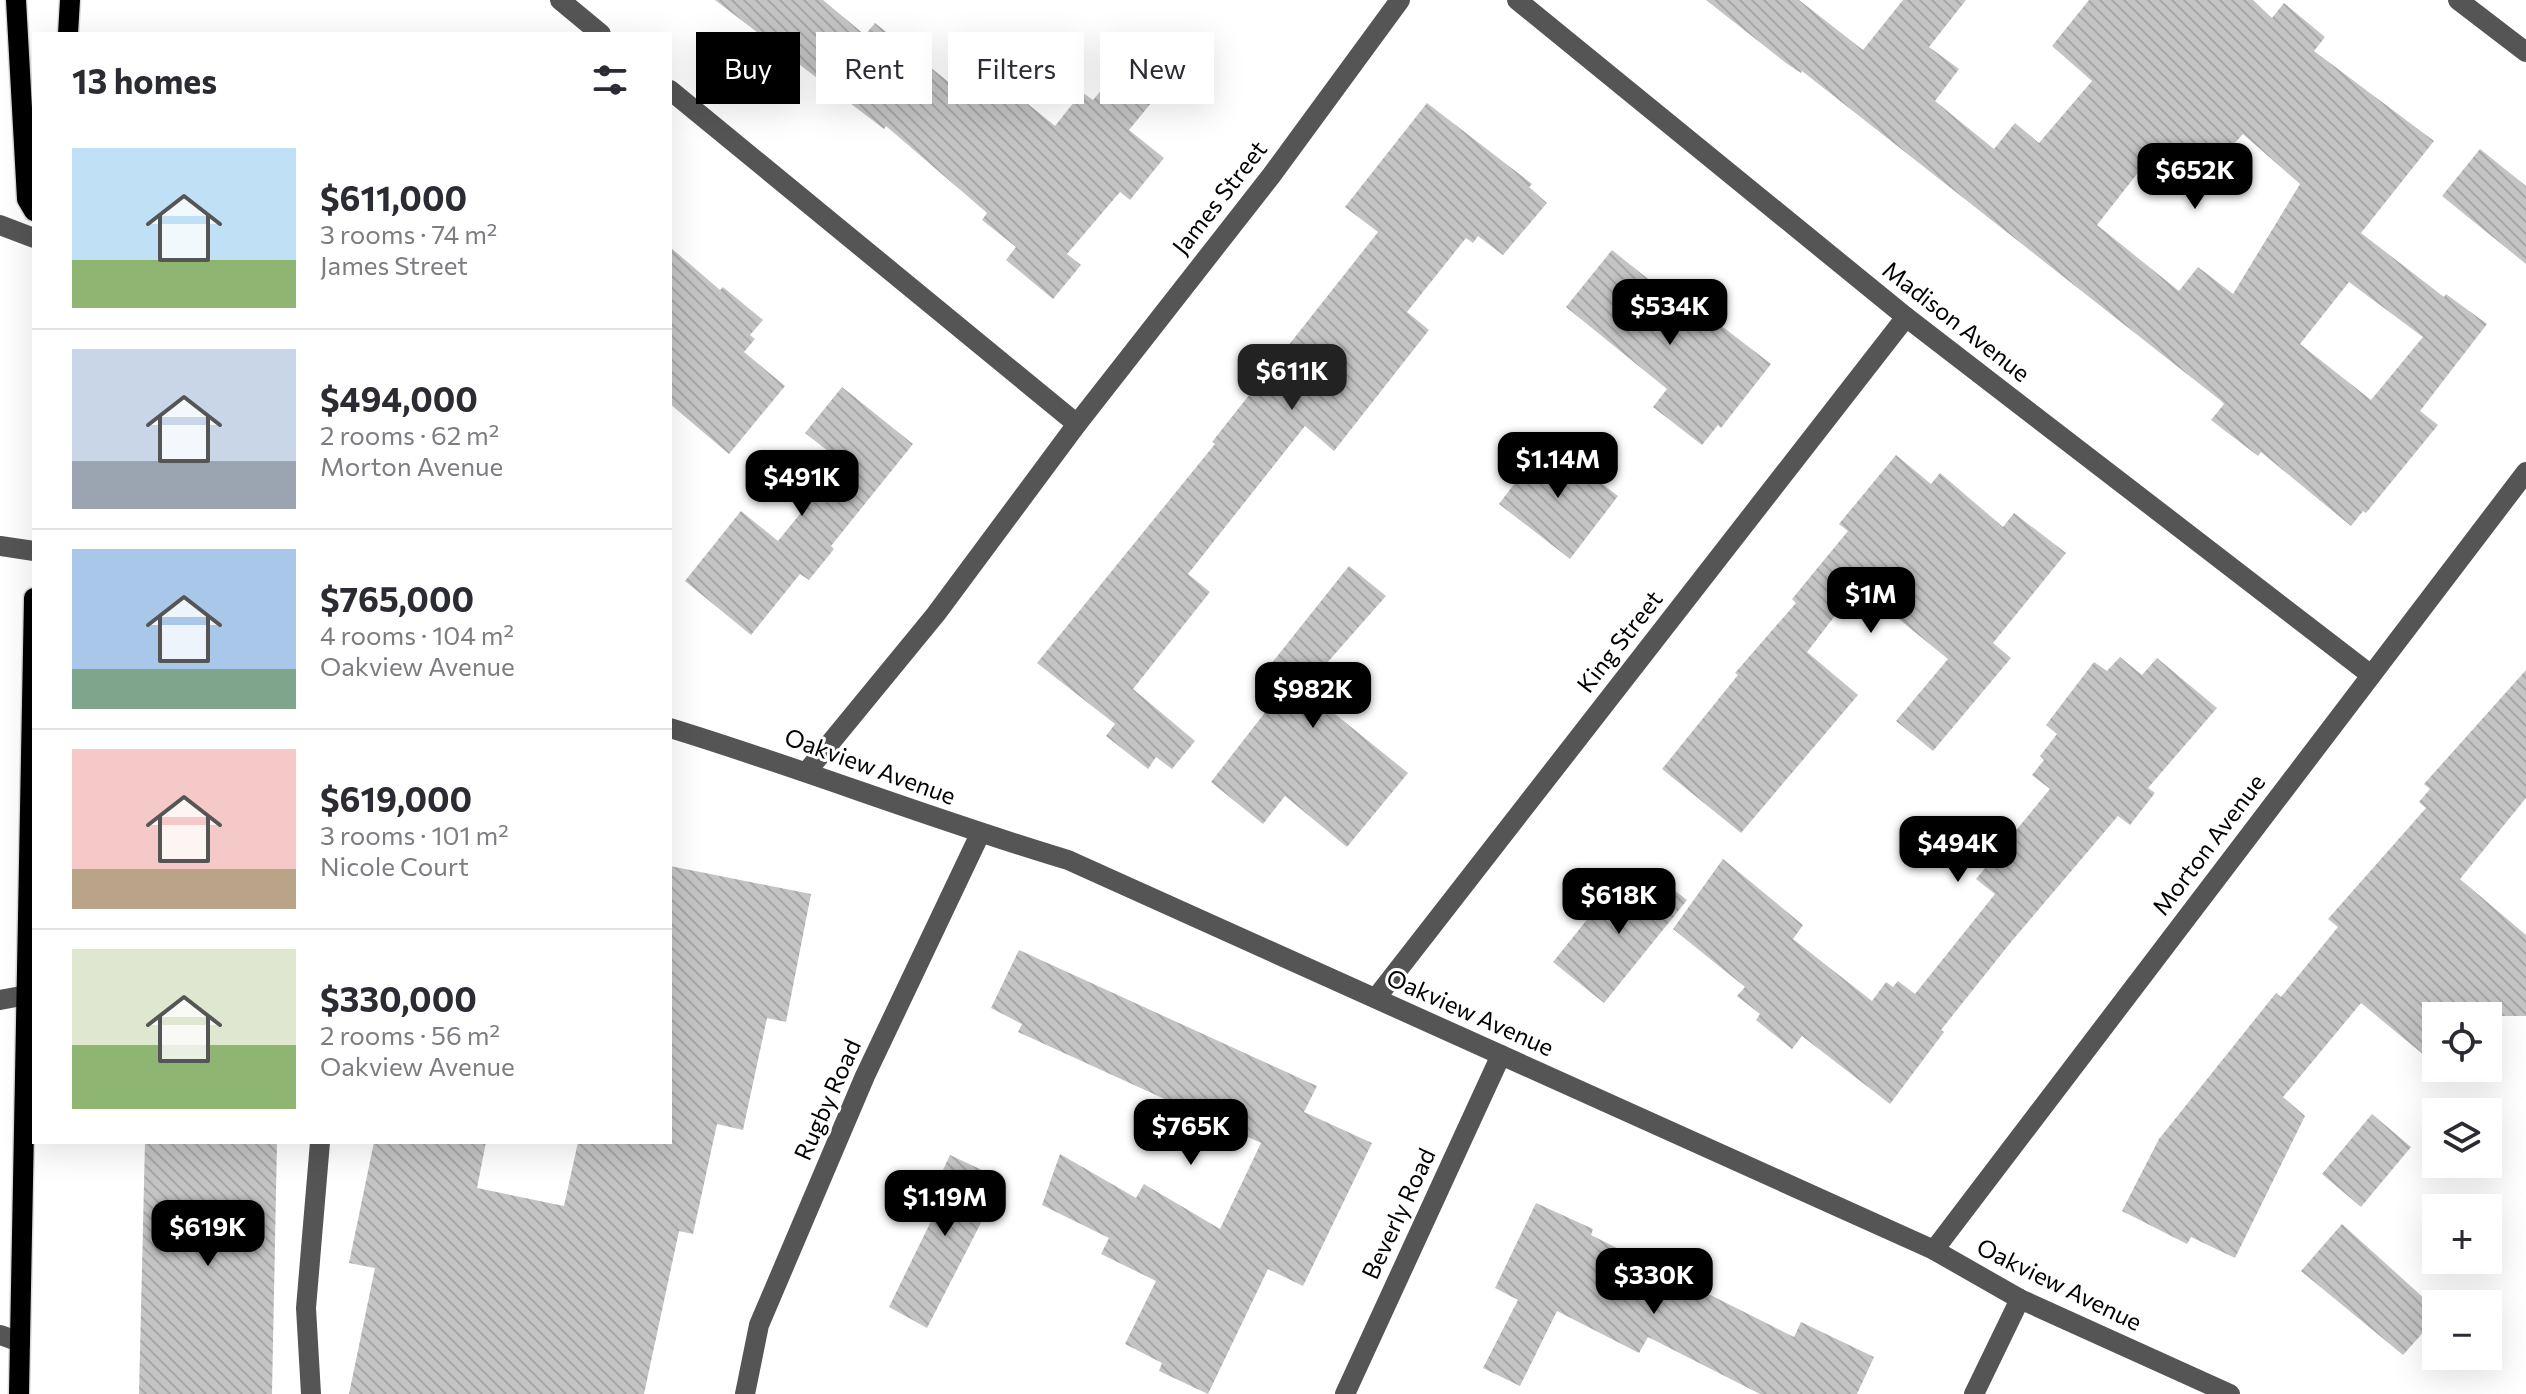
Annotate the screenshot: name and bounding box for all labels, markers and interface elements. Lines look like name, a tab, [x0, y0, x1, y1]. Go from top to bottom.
chip: Buy	[696, 32, 800, 104]
chip: Rent	[816, 32, 932, 104]
chip: Filters	[948, 32, 1084, 104]
chip: New	[1100, 32, 1214, 104]
icon: filters	[588, 58, 632, 102]
text: 13 homes	[72, 59, 217, 101]
street label: James Street	[1165, 134, 1272, 260]
pin: $652K	[2139, 143, 2251, 211]
text: $652K	[2155, 153, 2235, 184]
text: $611,000	[320, 176, 467, 218]
icon: home	[136, 180, 232, 276]
text: 3 rooms · 74 m²	[320, 218, 497, 249]
text: James Street	[320, 249, 468, 280]
street label: Madison Avenue	[1877, 254, 2036, 387]
pin: $534K	[1614, 279, 1726, 347]
text: $534K	[1630, 289, 1710, 320]
pin: $611K	[1236, 344, 1348, 412]
text: $611K	[1256, 354, 1328, 385]
text: $494,000	[320, 377, 478, 419]
icon: home	[136, 381, 232, 477]
text: 2 rooms · 62 m²	[320, 419, 499, 450]
pin: $1.14M	[1493, 432, 1623, 500]
text: $1.14M	[1516, 442, 1600, 473]
text: Morton Avenue	[320, 450, 503, 481]
pin: $491K	[746, 450, 858, 518]
text: $491K	[764, 460, 840, 491]
pin: $1M	[1832, 567, 1910, 635]
text: $765,000	[320, 577, 474, 619]
text: $1M	[1845, 577, 1897, 608]
icon: home	[136, 581, 232, 677]
street label: King Street	[1570, 584, 1668, 698]
text: 4 rooms · 104 m²	[320, 619, 514, 650]
text: Oakview Avenue	[320, 650, 515, 681]
pin: $982K	[1257, 662, 1369, 730]
text: $982K	[1273, 672, 1353, 703]
street label: Oakview Avenue	[781, 721, 960, 810]
street label: Morton Avenue	[2145, 768, 2270, 920]
text: $619,000	[320, 777, 472, 819]
icon: home	[136, 781, 232, 877]
pin: $494K	[1902, 816, 2014, 884]
text: 3 rooms · 101 m²	[320, 819, 509, 850]
text: $494K	[1917, 826, 1999, 857]
text: Nicole Court	[320, 850, 469, 881]
pin: $618K	[1563, 868, 1675, 936]
text: $618K	[1581, 878, 1658, 909]
street label: Oakview Avenue	[1383, 962, 1559, 1061]
text: $330,000	[320, 977, 477, 1019]
icon: home	[136, 981, 232, 1077]
map controls	[2422, 1002, 2502, 1370]
button: locate	[2422, 1002, 2502, 1082]
text: 2 rooms · 56 m²	[320, 1019, 500, 1050]
street label: Rugby Road	[787, 1034, 866, 1164]
text: Oakview Avenue	[320, 1050, 515, 1081]
button: layers	[2422, 1098, 2502, 1178]
pin: $765K	[1135, 1099, 1247, 1167]
text: $765K	[1152, 1109, 1230, 1140]
street label: Beverly Road	[1355, 1143, 1441, 1283]
pin: $1.19M	[880, 1170, 1010, 1238]
text: $1.19M	[903, 1180, 987, 1211]
button: +	[2422, 1194, 2502, 1274]
pin: $619K	[152, 1200, 264, 1268]
text: $619K	[170, 1210, 246, 1241]
street label: Oakview Avenue	[1972, 1231, 2147, 1336]
pin: $330K	[1598, 1248, 1710, 1316]
text: $330K	[1614, 1258, 1694, 1289]
button: −	[2422, 1290, 2502, 1370]

